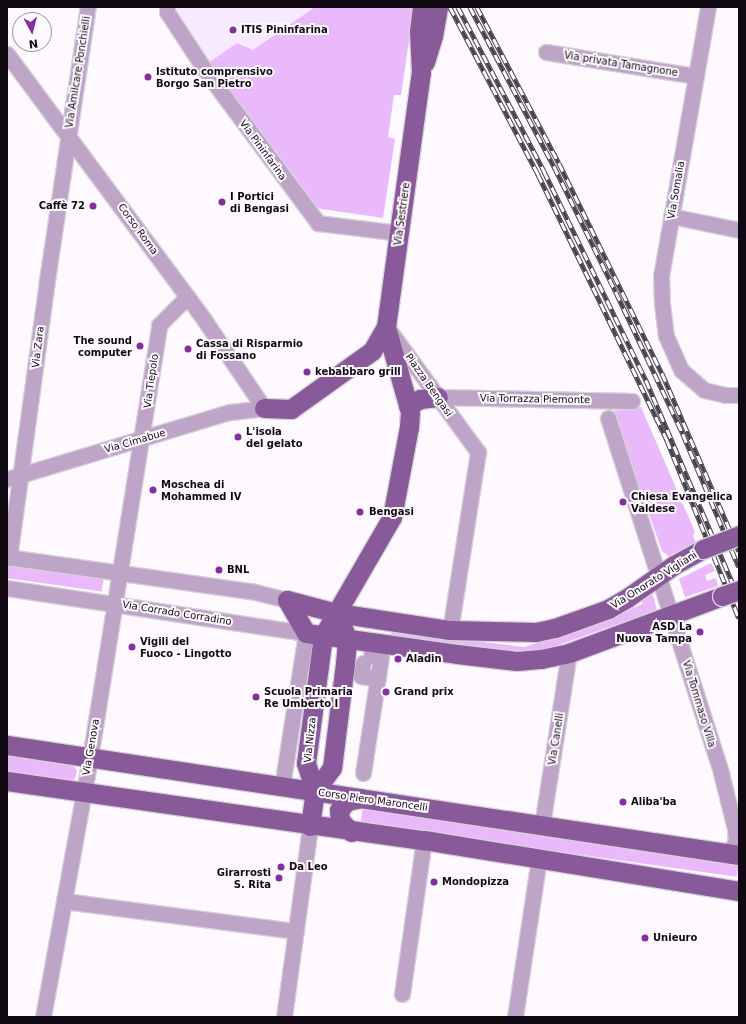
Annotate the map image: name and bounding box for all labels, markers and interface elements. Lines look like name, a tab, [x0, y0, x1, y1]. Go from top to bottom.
north arrow	[12, 12, 52, 52]
street label: Via Amilcare Ponchielli	[63, 15, 93, 129]
place label: ITIS Pininfarina	[241, 24, 328, 36]
marker: ITIS Pininfarina	[228, 25, 238, 35]
text: N	[28, 36, 39, 50]
street label: Via privata Tamagnone	[563, 49, 679, 79]
place label: Istituto comprensivo Borgo San Pietro	[156, 65, 273, 88]
marker: Istituto comprensivo Borgo San Pietro	[143, 72, 153, 82]
street label: Via Pininfarina	[237, 117, 289, 183]
street label: Via Somalia	[665, 160, 687, 220]
street label: Via Sestriere	[392, 182, 412, 246]
place label: I Portici di Bengasi	[230, 190, 289, 214]
marker: I Portici di Bengasi	[217, 197, 227, 207]
place label: Caffè 72	[39, 200, 85, 212]
marker: Caffè 72	[88, 201, 98, 211]
street label: Corso Roma	[115, 201, 161, 257]
street label: Via Zara	[29, 325, 47, 369]
place label: The sound computer	[74, 334, 132, 358]
place label: Cassa di Risparmio di Fossano	[196, 337, 303, 360]
marker: The sound computer	[135, 341, 145, 351]
marker: Cassa di Risparmio di Fossano	[183, 344, 193, 354]
street label: Piazza Bengasi	[403, 351, 455, 419]
street label: Via Tiepolo	[141, 353, 161, 409]
place label: kebabbaro grill	[315, 366, 401, 378]
marker: kebabbaro grill	[302, 367, 312, 377]
street label: Via Torrazza Piemonte	[480, 392, 590, 406]
place label: L'isola del gelato	[246, 425, 303, 448]
street label: Via Cimabue	[103, 427, 167, 455]
marker: L'isola del gelato	[233, 432, 243, 442]
place label: Moschea di Mohammed IV	[161, 478, 241, 502]
marker: Moschea di Mohammed IV	[148, 485, 158, 495]
place label: Chiesa Evangelica Valdese	[631, 490, 733, 514]
marker: Chiesa Evangelica Valdese	[618, 497, 628, 507]
marker: Bengasi	[354, 506, 366, 518]
place label: Bengasi	[369, 506, 414, 518]
street label: Via Onorato Vigliani	[609, 549, 699, 611]
place label: BNL	[227, 564, 249, 576]
marker: BNL	[214, 565, 224, 575]
street label: Via Corrado Corradino	[121, 598, 233, 628]
place label: ASD La Nuova Tampa	[616, 620, 692, 644]
marker: ASD La Nuova Tampa	[695, 627, 705, 637]
place label: Vigili del Fuoco - Lingotto	[140, 635, 232, 658]
marker: Vigili del Fuoco - Lingotto	[127, 642, 137, 652]
place label: Aladin	[406, 653, 442, 665]
marker: Aladin	[393, 654, 403, 664]
street label: Via Tommaso Villa	[680, 659, 718, 749]
place label: Scuola Primaria Re Umberto I	[264, 685, 353, 708]
place label: Grand prix	[394, 686, 454, 698]
marker: Grand prix	[381, 687, 391, 697]
marker: Scuola Primaria Re Umberto I	[251, 692, 261, 702]
street label: Via Canelli	[546, 712, 566, 766]
street label: Via Nizza	[302, 717, 318, 763]
street label: Via Genova	[80, 718, 102, 776]
street label: Corso Piero Maroncelli	[317, 786, 429, 814]
place label: Aliba'ba	[631, 796, 676, 808]
marker: Aliba'ba	[618, 797, 628, 807]
place label: Da Leo	[289, 861, 328, 873]
marker: Da Leo	[276, 862, 286, 872]
place label: Girarrosti S. Rita	[217, 866, 271, 890]
marker: Girarrosti S. Rita	[274, 873, 284, 883]
place label: Mondopizza	[442, 876, 509, 888]
marker: Mondopizza	[429, 877, 439, 887]
place label: Unieuro	[653, 932, 697, 944]
marker: Unieuro	[640, 933, 650, 943]

